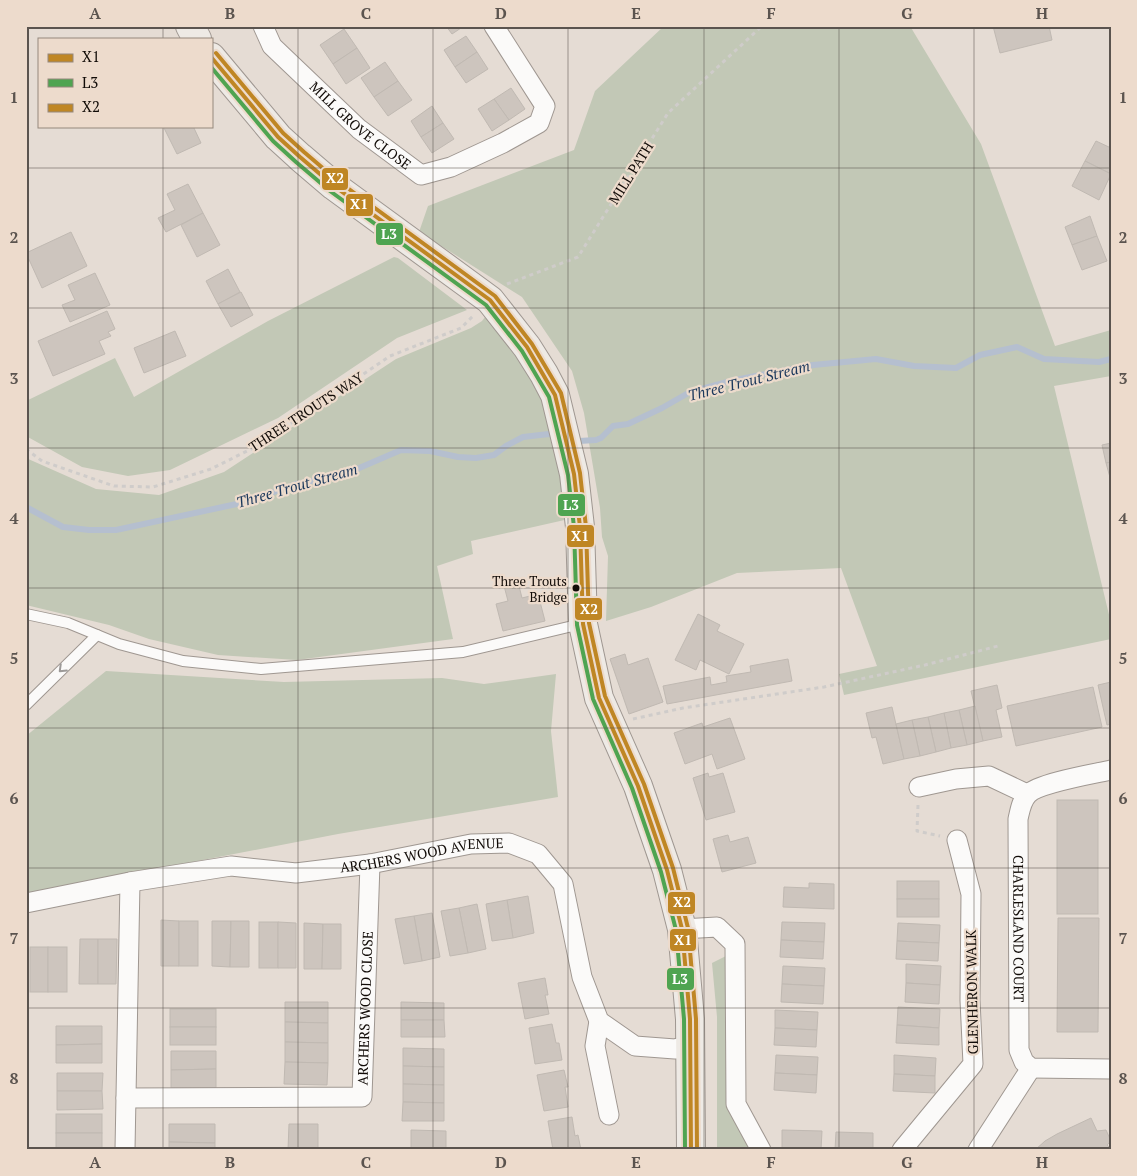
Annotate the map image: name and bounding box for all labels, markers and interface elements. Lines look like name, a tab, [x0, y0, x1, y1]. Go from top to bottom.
text: A	[89, 2, 101, 24]
text: B	[225, 2, 235, 24]
text: C	[361, 2, 371, 24]
text: D	[495, 2, 507, 24]
text: E	[631, 2, 641, 24]
text: F	[766, 2, 776, 24]
text: G	[901, 2, 913, 24]
text: H	[1036, 2, 1048, 24]
legend	[38, 38, 212, 128]
text: X1	[82, 46, 100, 66]
text: L3	[82, 72, 98, 92]
street label: MILL GROVE CLOSE	[306, 77, 415, 173]
text: 1	[9, 86, 19, 108]
text: 1	[1118, 86, 1128, 108]
text: X2	[82, 96, 100, 116]
street label: MILL PATH	[604, 138, 657, 208]
line badge: X2	[321, 167, 349, 191]
text: X2	[326, 168, 344, 187]
line badge: X1	[345, 193, 374, 217]
text: X1	[350, 194, 368, 213]
line badge: L3	[375, 222, 404, 246]
text: L3	[381, 224, 397, 243]
text: 2	[9, 226, 19, 248]
text: 2	[1118, 226, 1128, 248]
water label: Three Trout Stream	[686, 355, 812, 405]
text: 3	[9, 367, 19, 389]
street label: THREE TROUTS WAY	[245, 367, 368, 456]
text: 3	[1118, 367, 1128, 389]
water label: Three Trout Stream	[234, 458, 360, 512]
line badge: L3	[557, 493, 586, 517]
text: L3	[563, 495, 579, 514]
text: 4	[9, 507, 19, 529]
text: 4	[1118, 507, 1128, 529]
line badge: X1	[566, 524, 595, 548]
text: X1	[571, 526, 589, 545]
place label: Three Trouts Bridge	[492, 572, 567, 606]
marker: Three Trouts Bridge	[571, 583, 581, 593]
line badge: X2	[574, 597, 603, 621]
text: X2	[580, 599, 598, 618]
text: 5	[9, 647, 19, 669]
text: 5	[1118, 647, 1128, 669]
one-way arrow	[59, 663, 68, 672]
text: 6	[9, 787, 19, 809]
text: 6	[1118, 787, 1128, 809]
street label: ARCHERS WOOD AVENUE	[339, 833, 504, 877]
street label: CHARLESLAND COURT	[1009, 855, 1029, 1003]
line badge: X2	[667, 891, 696, 915]
text: X2	[673, 892, 691, 911]
text: 7	[9, 927, 19, 949]
text: 7	[1118, 927, 1128, 949]
line badge: X1	[669, 928, 697, 952]
street label: GLENHERON WALK	[961, 929, 982, 1054]
text: X1	[674, 930, 692, 949]
street label: ARCHERS WOOD CLOSE	[352, 931, 377, 1086]
line badge: L3	[666, 967, 695, 991]
text: L3	[672, 969, 688, 988]
text: 8	[9, 1067, 19, 1089]
text: 8	[1118, 1067, 1128, 1089]
text: A	[89, 1151, 101, 1173]
text: B	[225, 1151, 235, 1173]
text: C	[361, 1151, 371, 1173]
text: D	[495, 1151, 507, 1173]
text: E	[631, 1151, 641, 1173]
text: F	[766, 1151, 776, 1173]
text: G	[901, 1151, 913, 1173]
text: H	[1036, 1151, 1048, 1173]

